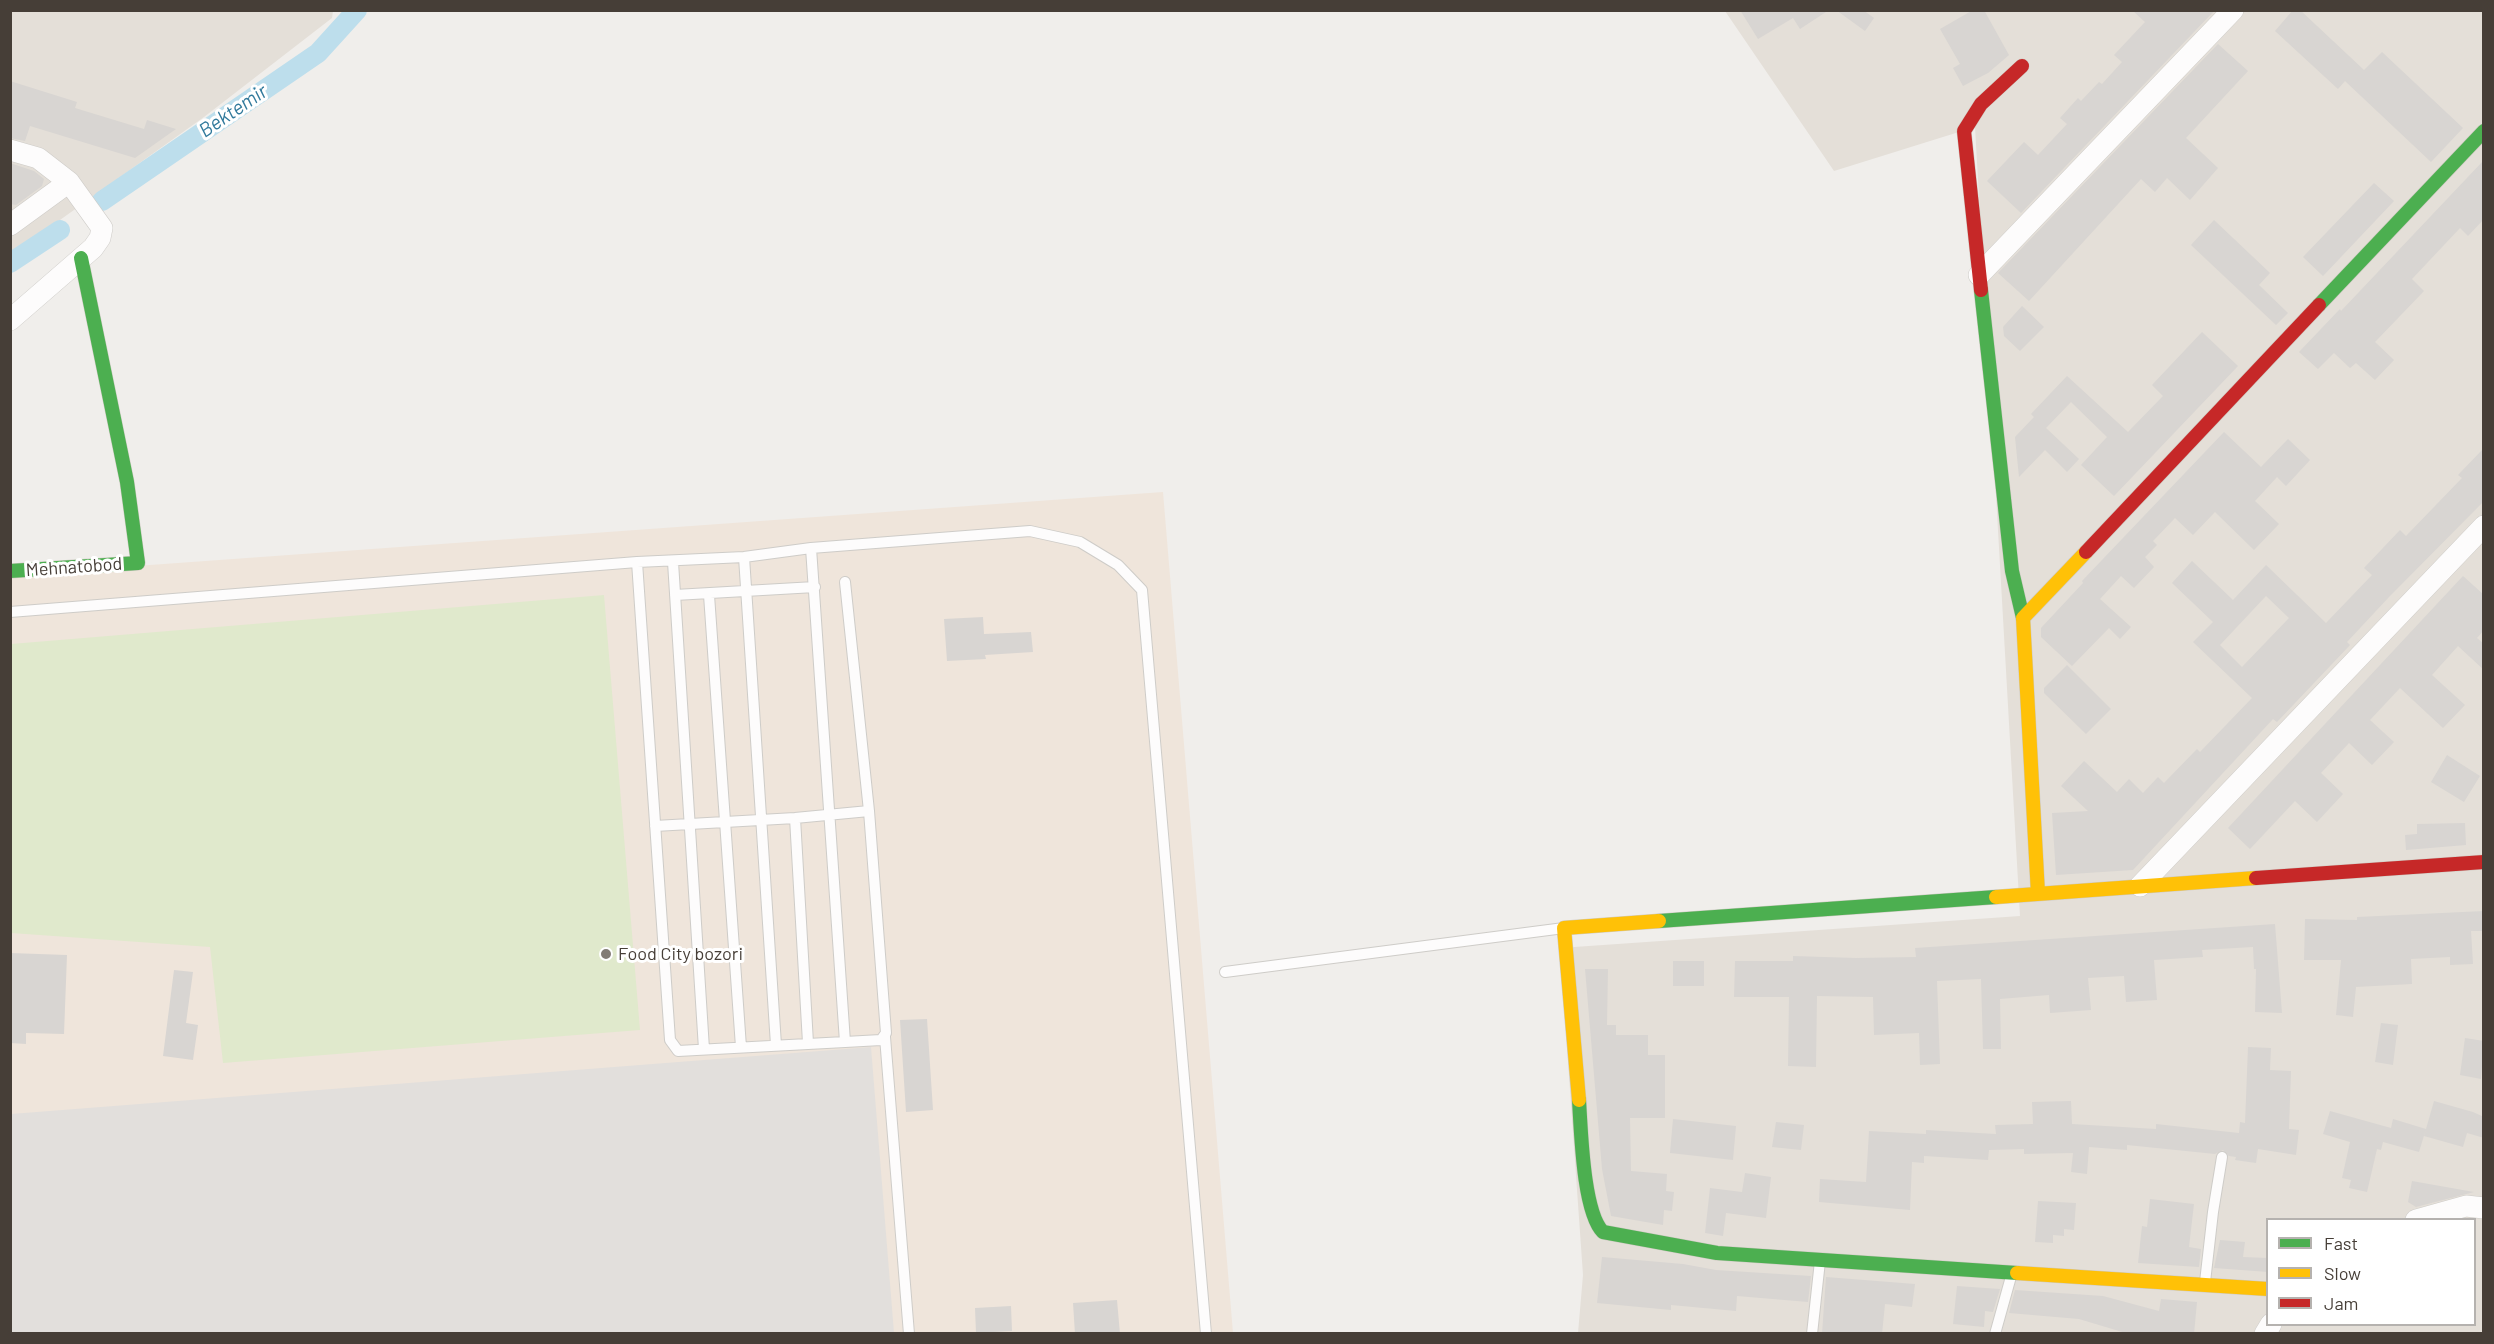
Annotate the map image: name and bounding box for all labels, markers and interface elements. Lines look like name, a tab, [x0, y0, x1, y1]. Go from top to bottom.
water label: Bektemir	[194, 79, 272, 143]
street label: Mehnatobod	[25, 553, 123, 581]
place label: Food City bozori	[618, 943, 743, 965]
marker: Food City bozori	[599, 947, 613, 961]
legend	[2266, 1218, 2476, 1326]
text: Fast	[2324, 1232, 2358, 1254]
text: Slow	[2324, 1262, 2361, 1284]
text: Jam	[2324, 1292, 2358, 1314]

